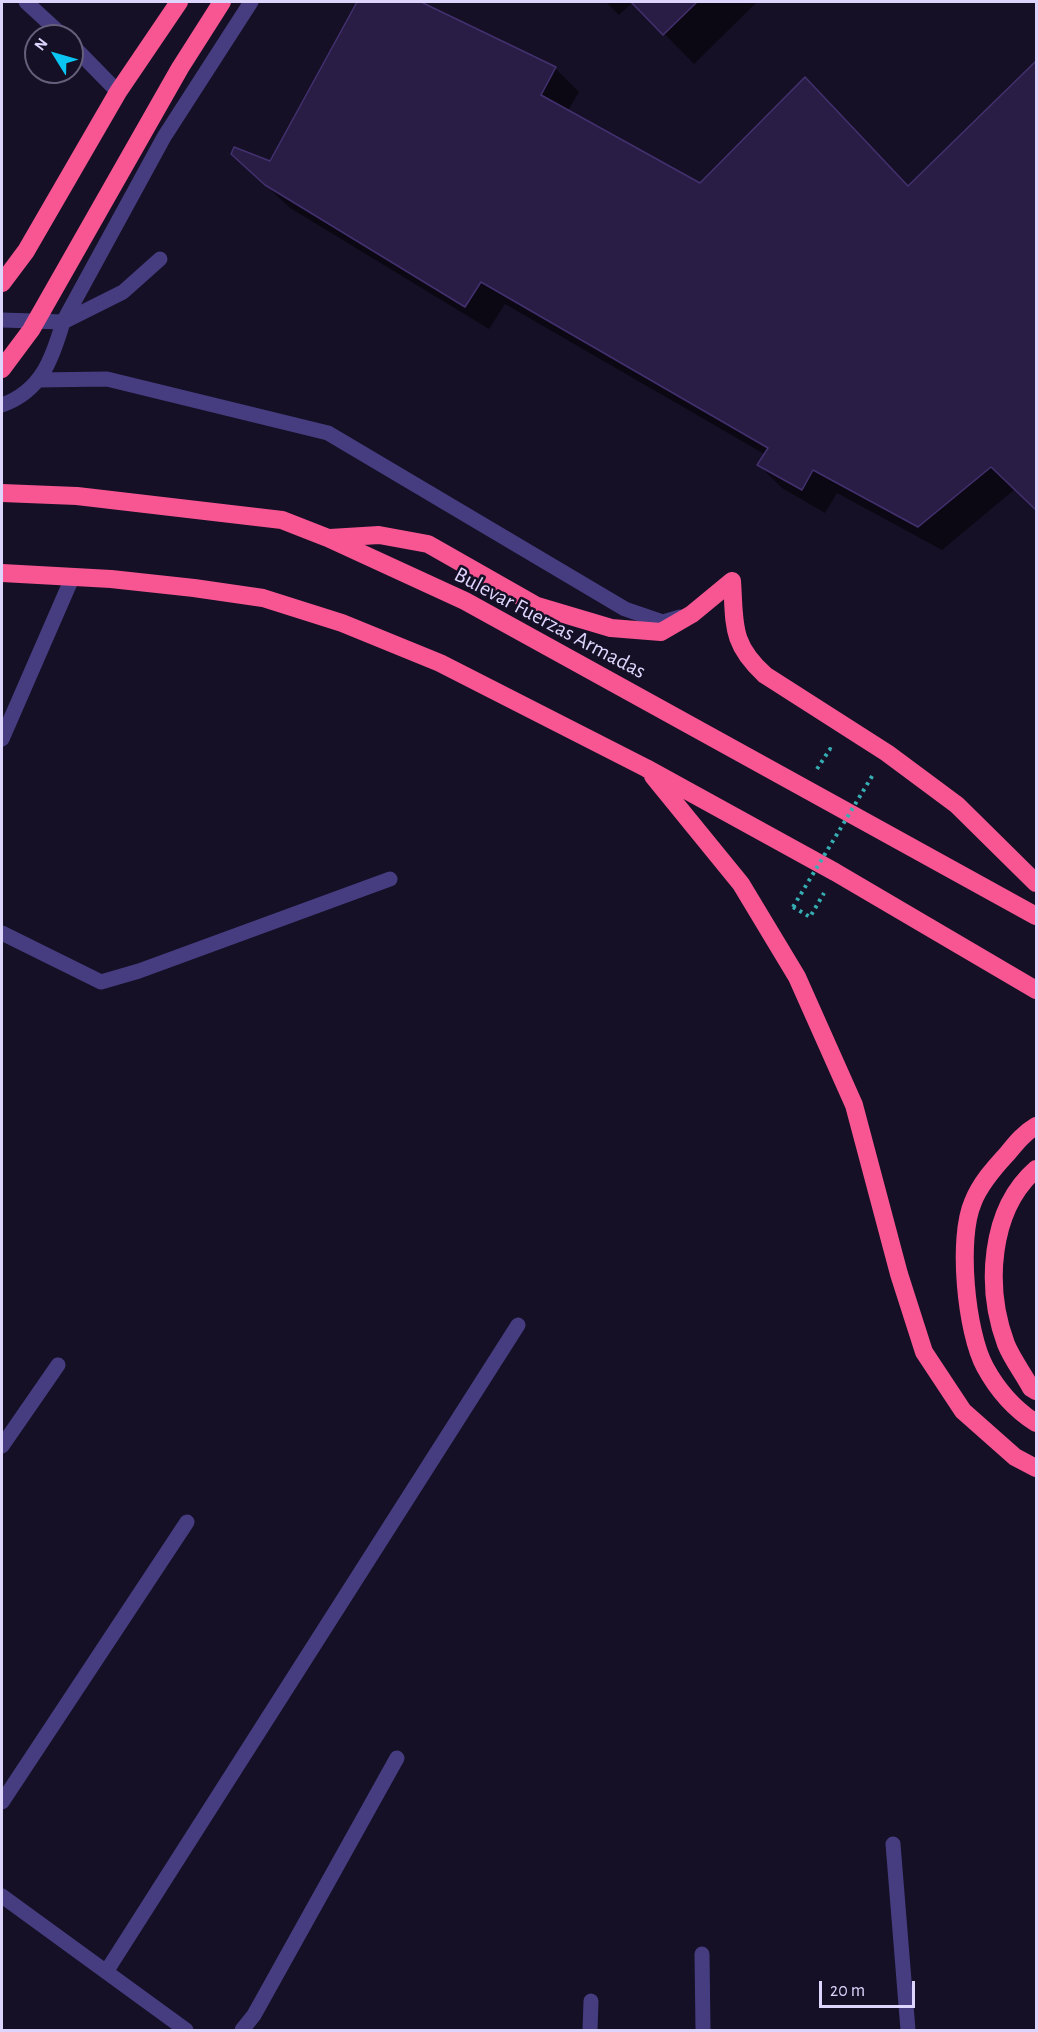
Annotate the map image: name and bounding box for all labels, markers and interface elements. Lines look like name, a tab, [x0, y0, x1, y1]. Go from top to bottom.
north arrow	[24, 24, 84, 84]
text: N	[31, 35, 51, 54]
street label: Bulevar Fuerzas Armadas	[450, 561, 650, 685]
scale bar	[822, 1969, 918, 2007]
text: 20 m	[830, 1982, 865, 2000]

